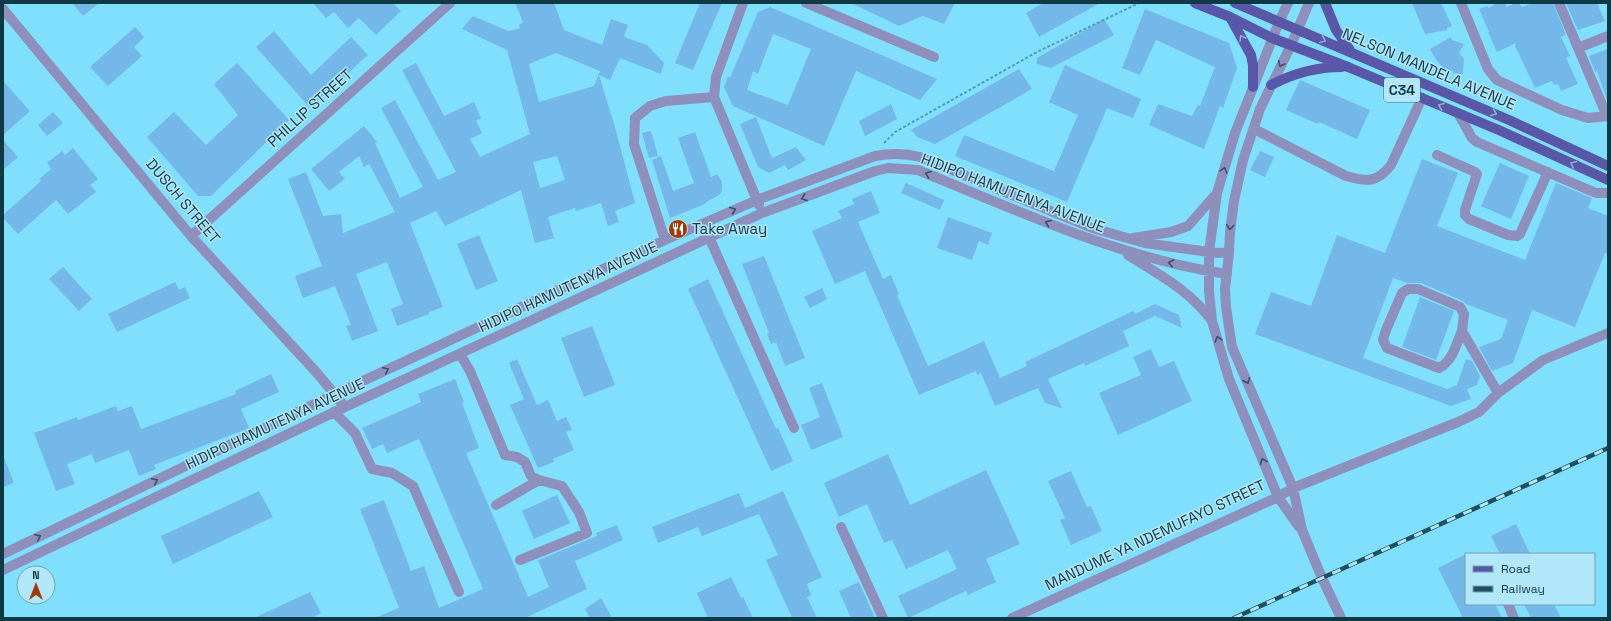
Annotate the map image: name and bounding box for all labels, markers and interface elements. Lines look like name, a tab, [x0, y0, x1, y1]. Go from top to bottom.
street label: NELSON MANDELA AVENUE	[1340, 23, 1519, 114]
one-way arrow	[1239, 35, 1246, 42]
one-way arrow	[1320, 35, 1327, 43]
one-way arrow	[1278, 60, 1286, 67]
street label: PHILLIP STREET	[263, 64, 356, 151]
road number: C34	[1384, 78, 1420, 102]
one-way arrow	[1438, 102, 1445, 110]
one-way arrow	[1489, 108, 1497, 116]
street label: HIDIPO HAMUTENYA AVENUE	[919, 149, 1108, 236]
street label: DUSCH STREET	[142, 154, 225, 247]
one-way arrow	[1569, 161, 1577, 169]
one-way arrow	[1219, 167, 1228, 174]
one-way arrow	[924, 171, 931, 179]
one-way arrow	[800, 193, 807, 201]
one-way arrow	[729, 207, 736, 215]
restaurant icon: Take Away	[667, 218, 689, 240]
place label: Take Away	[692, 219, 767, 238]
one-way arrow	[1045, 219, 1052, 227]
one-way arrow	[1226, 224, 1235, 230]
street label: HIDIPO HAMUTENYA AVENUE	[475, 237, 660, 336]
one-way arrow	[1168, 259, 1175, 268]
one-way arrow	[1214, 336, 1223, 343]
one-way arrow	[383, 367, 390, 375]
street label: HIDIPO HAMUTENYA AVENUE	[182, 374, 367, 473]
one-way arrow	[1242, 377, 1250, 385]
one-way arrow	[1260, 458, 1268, 466]
street label: MANDUME YA NDEMUFAYO STREET	[1042, 475, 1268, 594]
one-way arrow	[151, 478, 159, 486]
one-way arrow	[34, 534, 41, 542]
legend	[1465, 553, 1595, 605]
text: Road	[1501, 561, 1530, 577]
north arrow	[16, 565, 56, 605]
text: N	[32, 568, 40, 582]
text: Railway	[1501, 581, 1545, 597]

